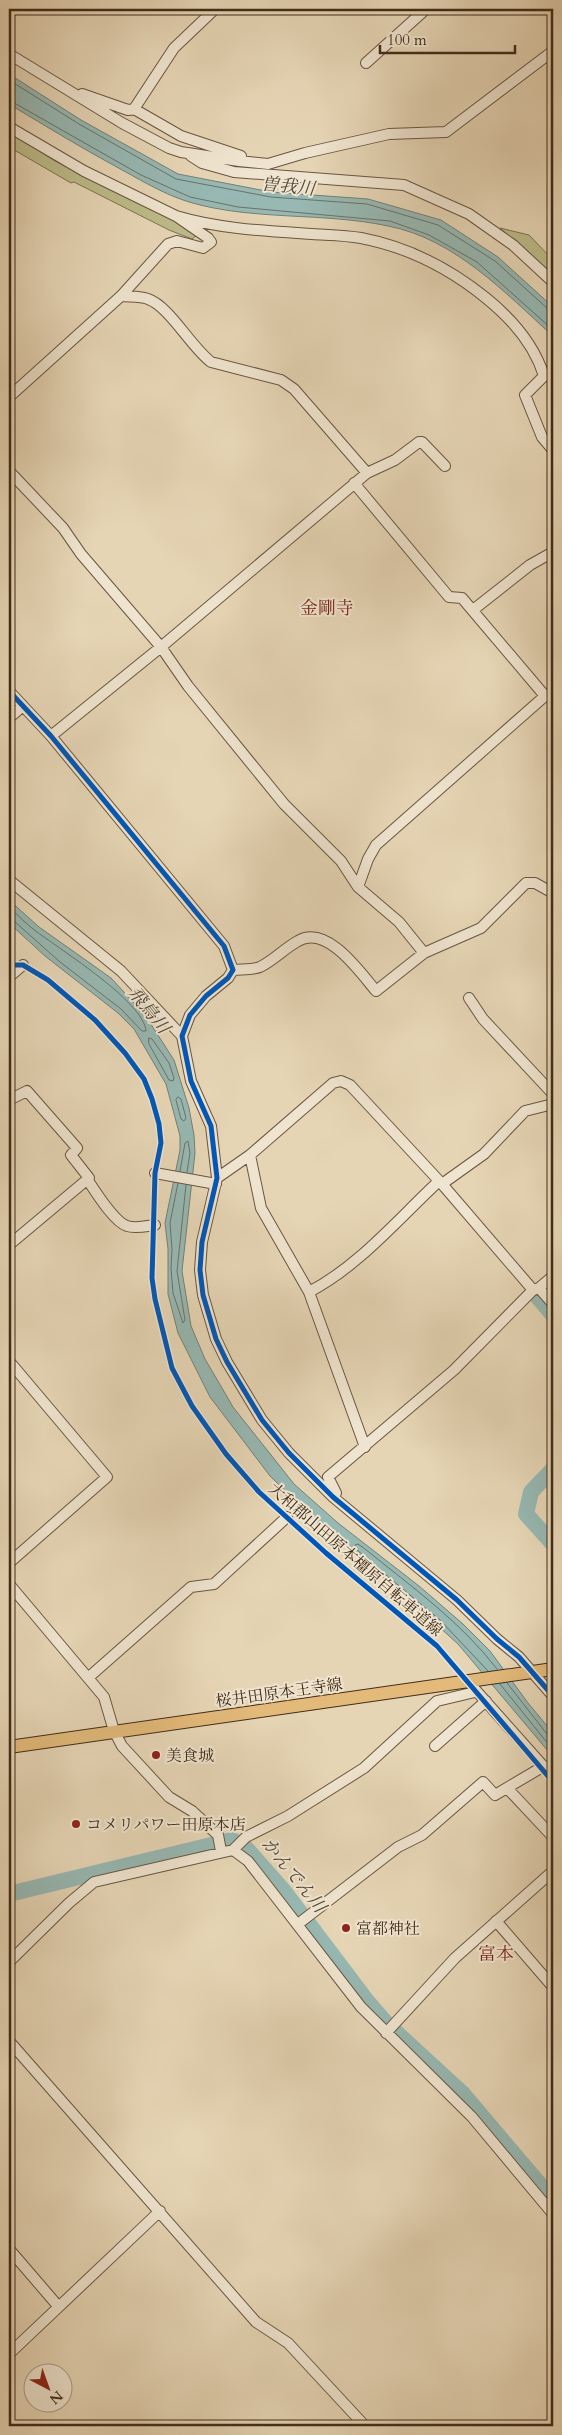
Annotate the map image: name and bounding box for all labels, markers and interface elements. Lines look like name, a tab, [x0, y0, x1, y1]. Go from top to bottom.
scale bar	[380, 22, 514, 54]
text: 100 m	[387, 30, 427, 50]
water label: 曽我川	[260, 171, 318, 202]
district label: 金剛寺	[300, 596, 354, 621]
water label: 飛鳥川	[122, 981, 177, 1041]
street label: 大和郡山田原本橿原自転車道線	[264, 1478, 447, 1642]
street label: 桜井田原本王寺線	[214, 1673, 344, 1713]
place label: 美食城	[166, 1745, 214, 1767]
marker: 美食城	[150, 1749, 162, 1761]
place label: コメリパワー田原本店	[86, 1814, 246, 1836]
marker: コメリパワー田原本店	[70, 1818, 82, 1830]
water label: かんでん川	[256, 1832, 333, 1920]
place label: 富都神社	[356, 1918, 420, 1940]
marker: 富都神社	[340, 1922, 352, 1934]
district label: 富本	[478, 1942, 514, 1967]
north arrow	[22, 2362, 72, 2412]
text: N	[45, 2386, 67, 2409]

